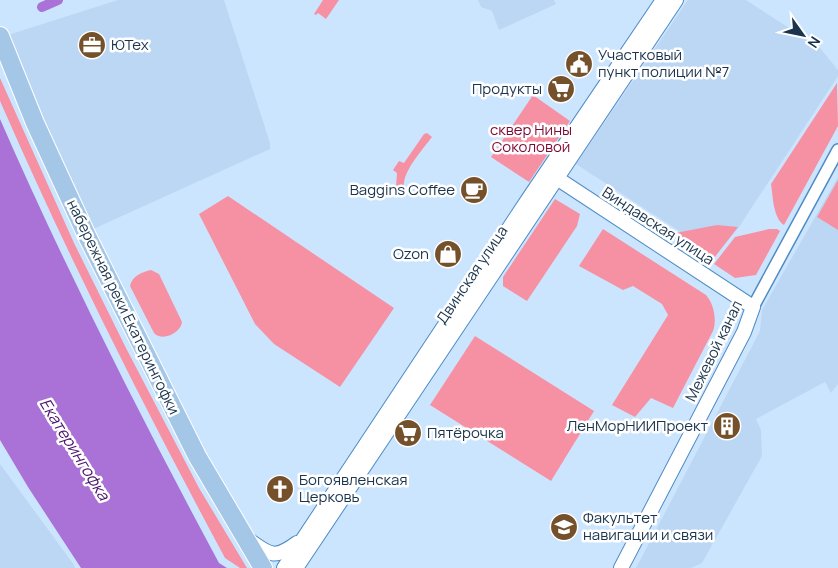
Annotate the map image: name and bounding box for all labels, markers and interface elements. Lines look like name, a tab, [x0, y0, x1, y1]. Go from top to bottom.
north arrow	[778, 10, 828, 60]
office icon: ЮТех	[77, 30, 107, 60]
text: N	[804, 33, 825, 52]
place label: ЮТех	[111, 34, 149, 55]
place label: Участковый пункт полиции №7	[598, 44, 729, 82]
public building icon: Участковый пункт полиции №7	[564, 49, 594, 79]
supermarket icon: Продукты	[546, 74, 576, 104]
place label: Продукты	[472, 78, 542, 99]
park label: сквер Нины Соколовой	[490, 119, 572, 157]
cafe icon: Baggins Coffee	[459, 175, 489, 205]
place label: Baggins Coffee	[350, 179, 455, 200]
street label: Виндавская улица	[598, 181, 718, 270]
street label: набережная реки Екатерингофки	[62, 196, 185, 418]
street label: Двинская улица	[431, 221, 512, 328]
shop icon: Ozon	[433, 239, 463, 269]
place label: Ozon	[393, 243, 429, 264]
street label: Межевой канал	[680, 297, 747, 405]
water label: Екатерингофка	[35, 394, 116, 505]
building icon: ЛенМорНИИПроект	[712, 411, 742, 441]
place label: ЛенМорНИИПроект	[567, 415, 708, 436]
supermarket icon: Пятёрочка	[393, 418, 423, 448]
place label: Пятёрочка	[427, 422, 504, 443]
place label: Богоявленская Церковь	[299, 469, 408, 507]
church icon: Богоявленская Церковь	[265, 474, 295, 504]
place label: Факультет навигации и связи	[583, 507, 713, 545]
school or university icon: Факультет навигации и связи	[549, 512, 579, 542]

